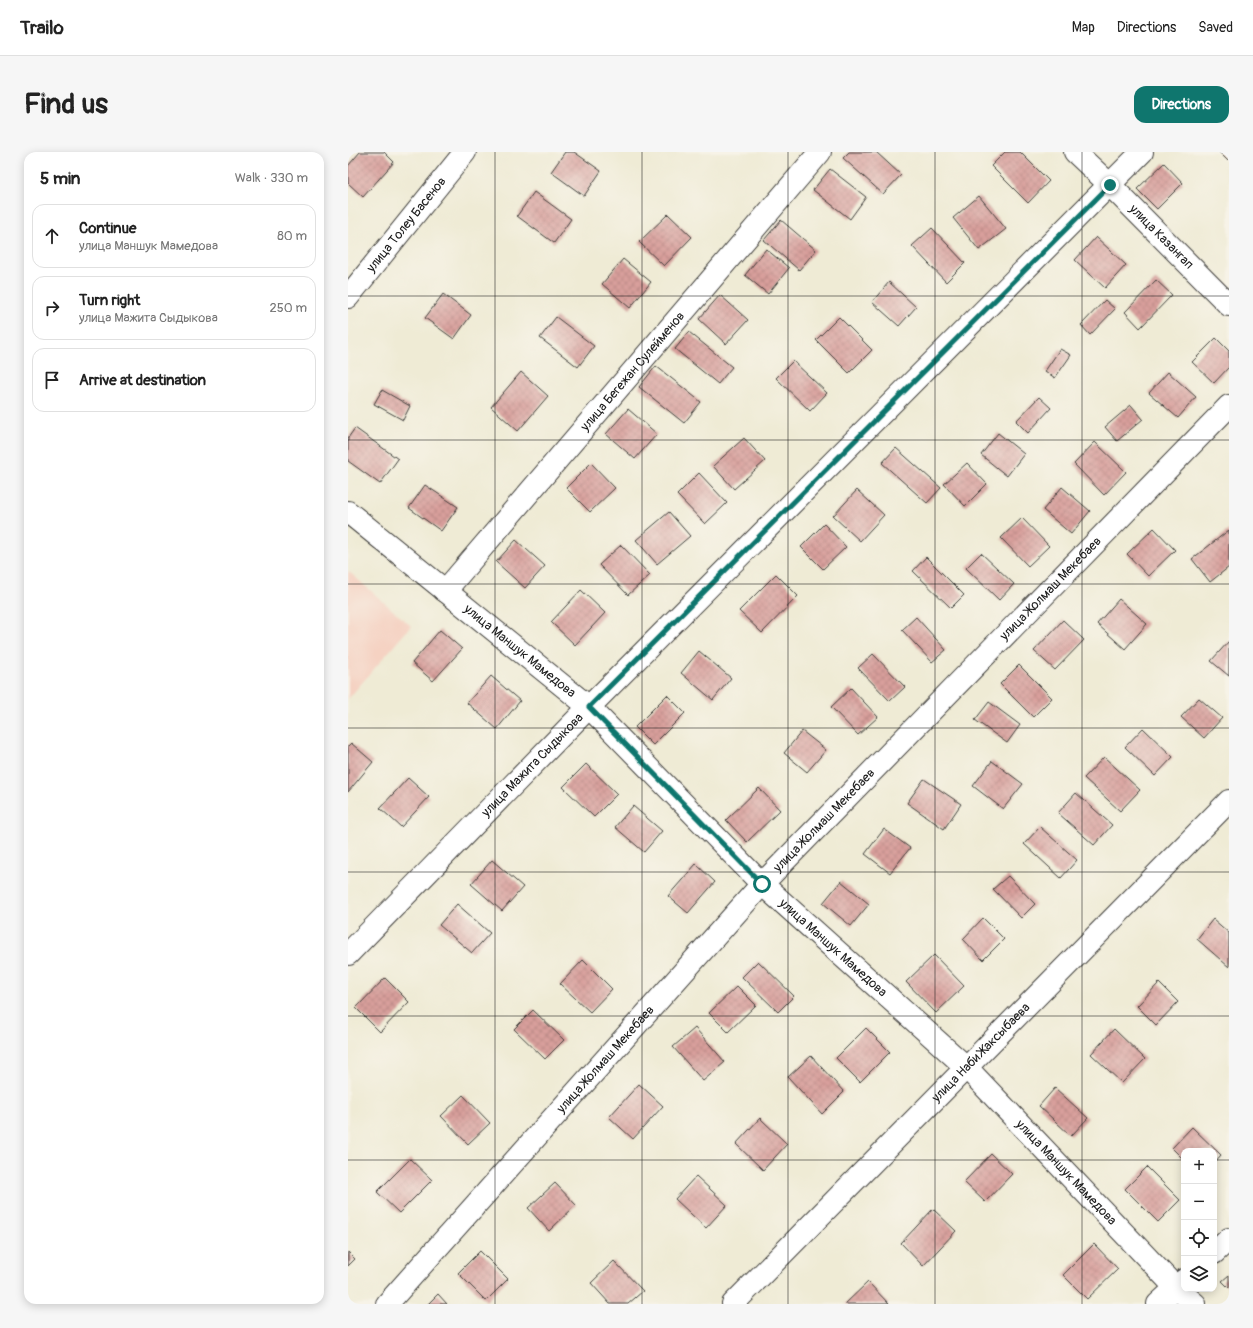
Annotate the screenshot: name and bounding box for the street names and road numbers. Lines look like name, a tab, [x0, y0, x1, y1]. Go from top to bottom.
street label: улица Толеу Басенов	[363, 174, 450, 276]
street label: улица Казангап	[1125, 200, 1197, 272]
street label: улица Бегежан Сулейменов	[577, 308, 688, 435]
street label: улица Жолмаш Мекебаев	[996, 533, 1105, 645]
street label: улица Маншук Мамедова	[460, 600, 579, 701]
street label: улица Мажита Сыдыкова	[477, 710, 587, 821]
street label: улица Жолмаш Мекебаев	[769, 765, 878, 876]
street label: улица Маншук Мамедова	[775, 895, 890, 1000]
street label: улица Наби Жаксыбаева	[928, 1000, 1033, 1106]
street label: улица Жолмаш Мекебаев	[553, 1002, 658, 1117]
street label: улица Маншук Мамедова	[1012, 1116, 1120, 1228]

